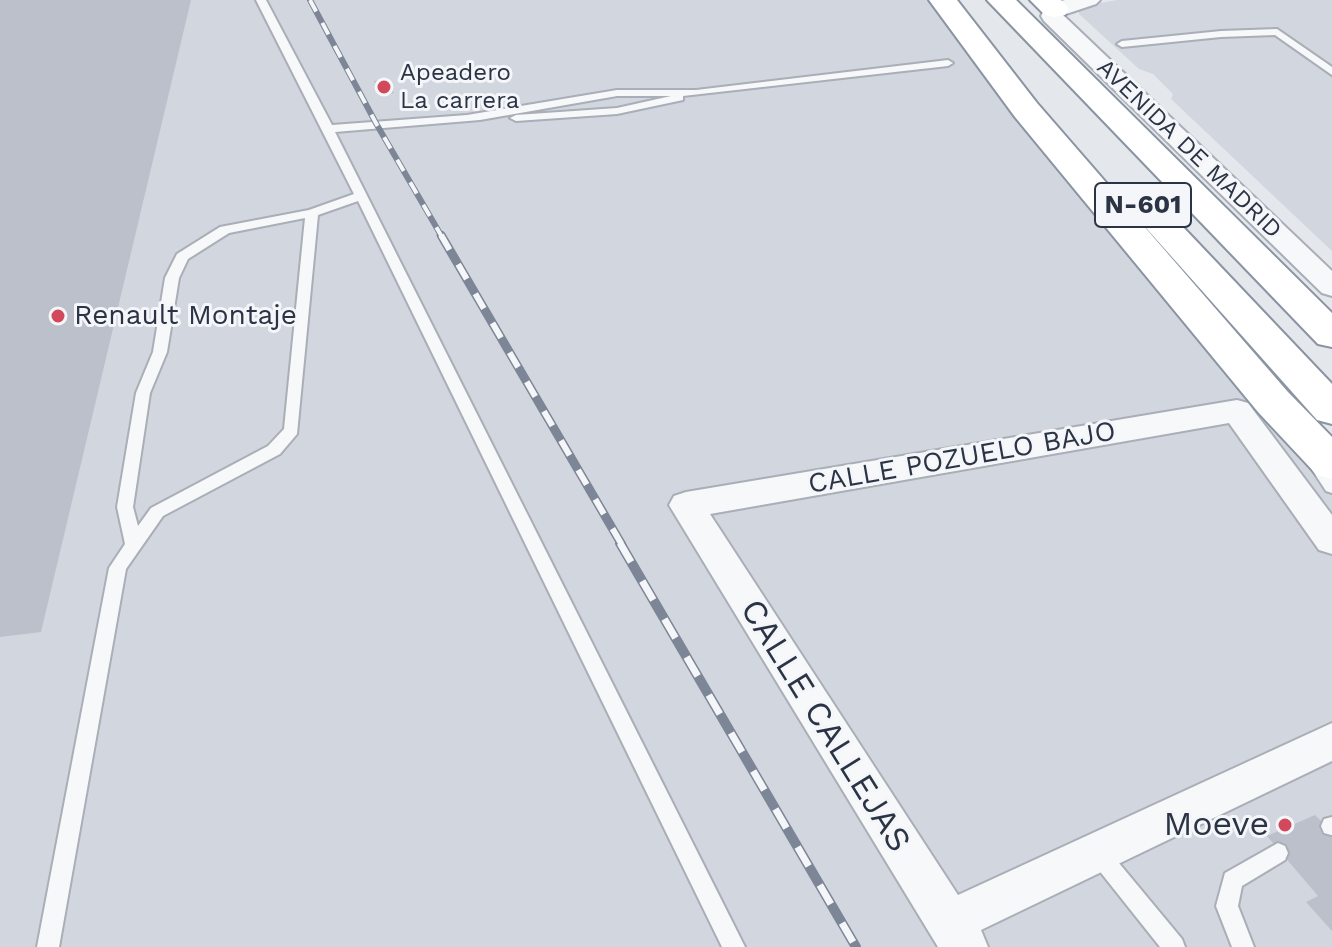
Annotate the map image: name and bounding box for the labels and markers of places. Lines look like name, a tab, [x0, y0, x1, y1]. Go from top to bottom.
place label: Apeadero La carrera	[400, 59, 519, 115]
marker: Apeadero La carrera	[375, 78, 393, 96]
place label: Renault Montaje	[74, 299, 297, 333]
marker: Renault Montaje	[49, 307, 67, 325]
place label: Moeve	[1163, 805, 1269, 845]
marker: Moeve	[1276, 816, 1294, 834]

